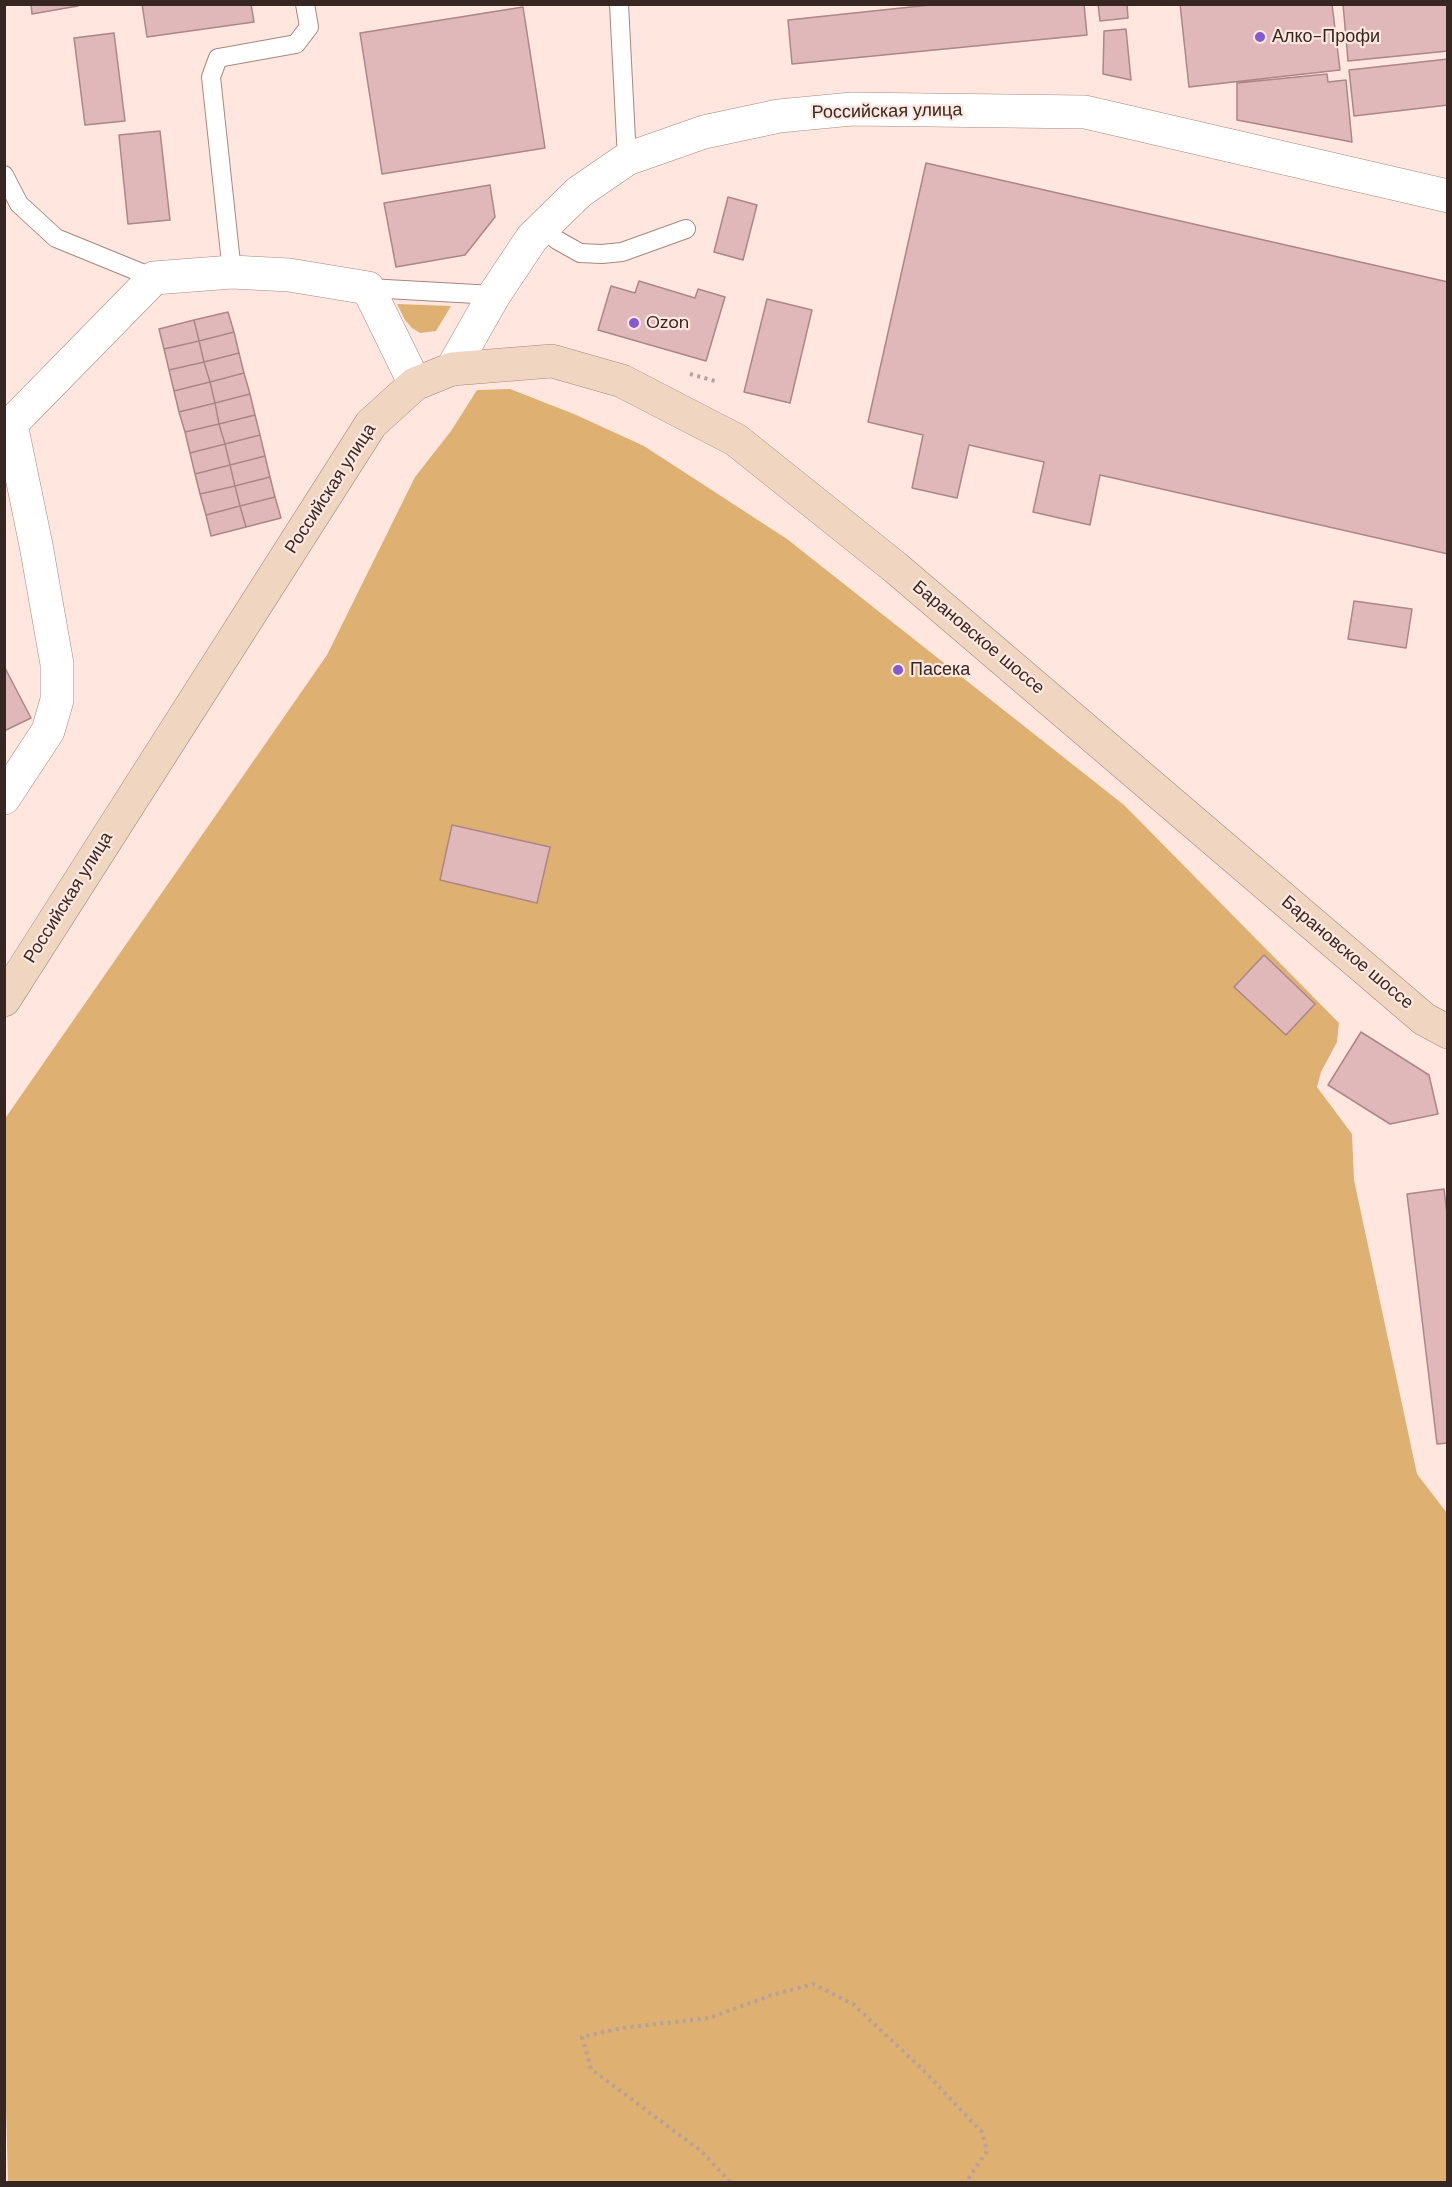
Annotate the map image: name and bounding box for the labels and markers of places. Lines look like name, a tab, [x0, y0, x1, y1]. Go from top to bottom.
place label: Алко-Профи	[1272, 26, 1380, 48]
marker: Алко-Профи	[1253, 30, 1267, 44]
place label: Ozon	[646, 312, 689, 334]
marker: Ozon	[627, 316, 641, 330]
place label: Пасека	[910, 659, 970, 681]
marker: Пасека	[891, 663, 905, 677]

